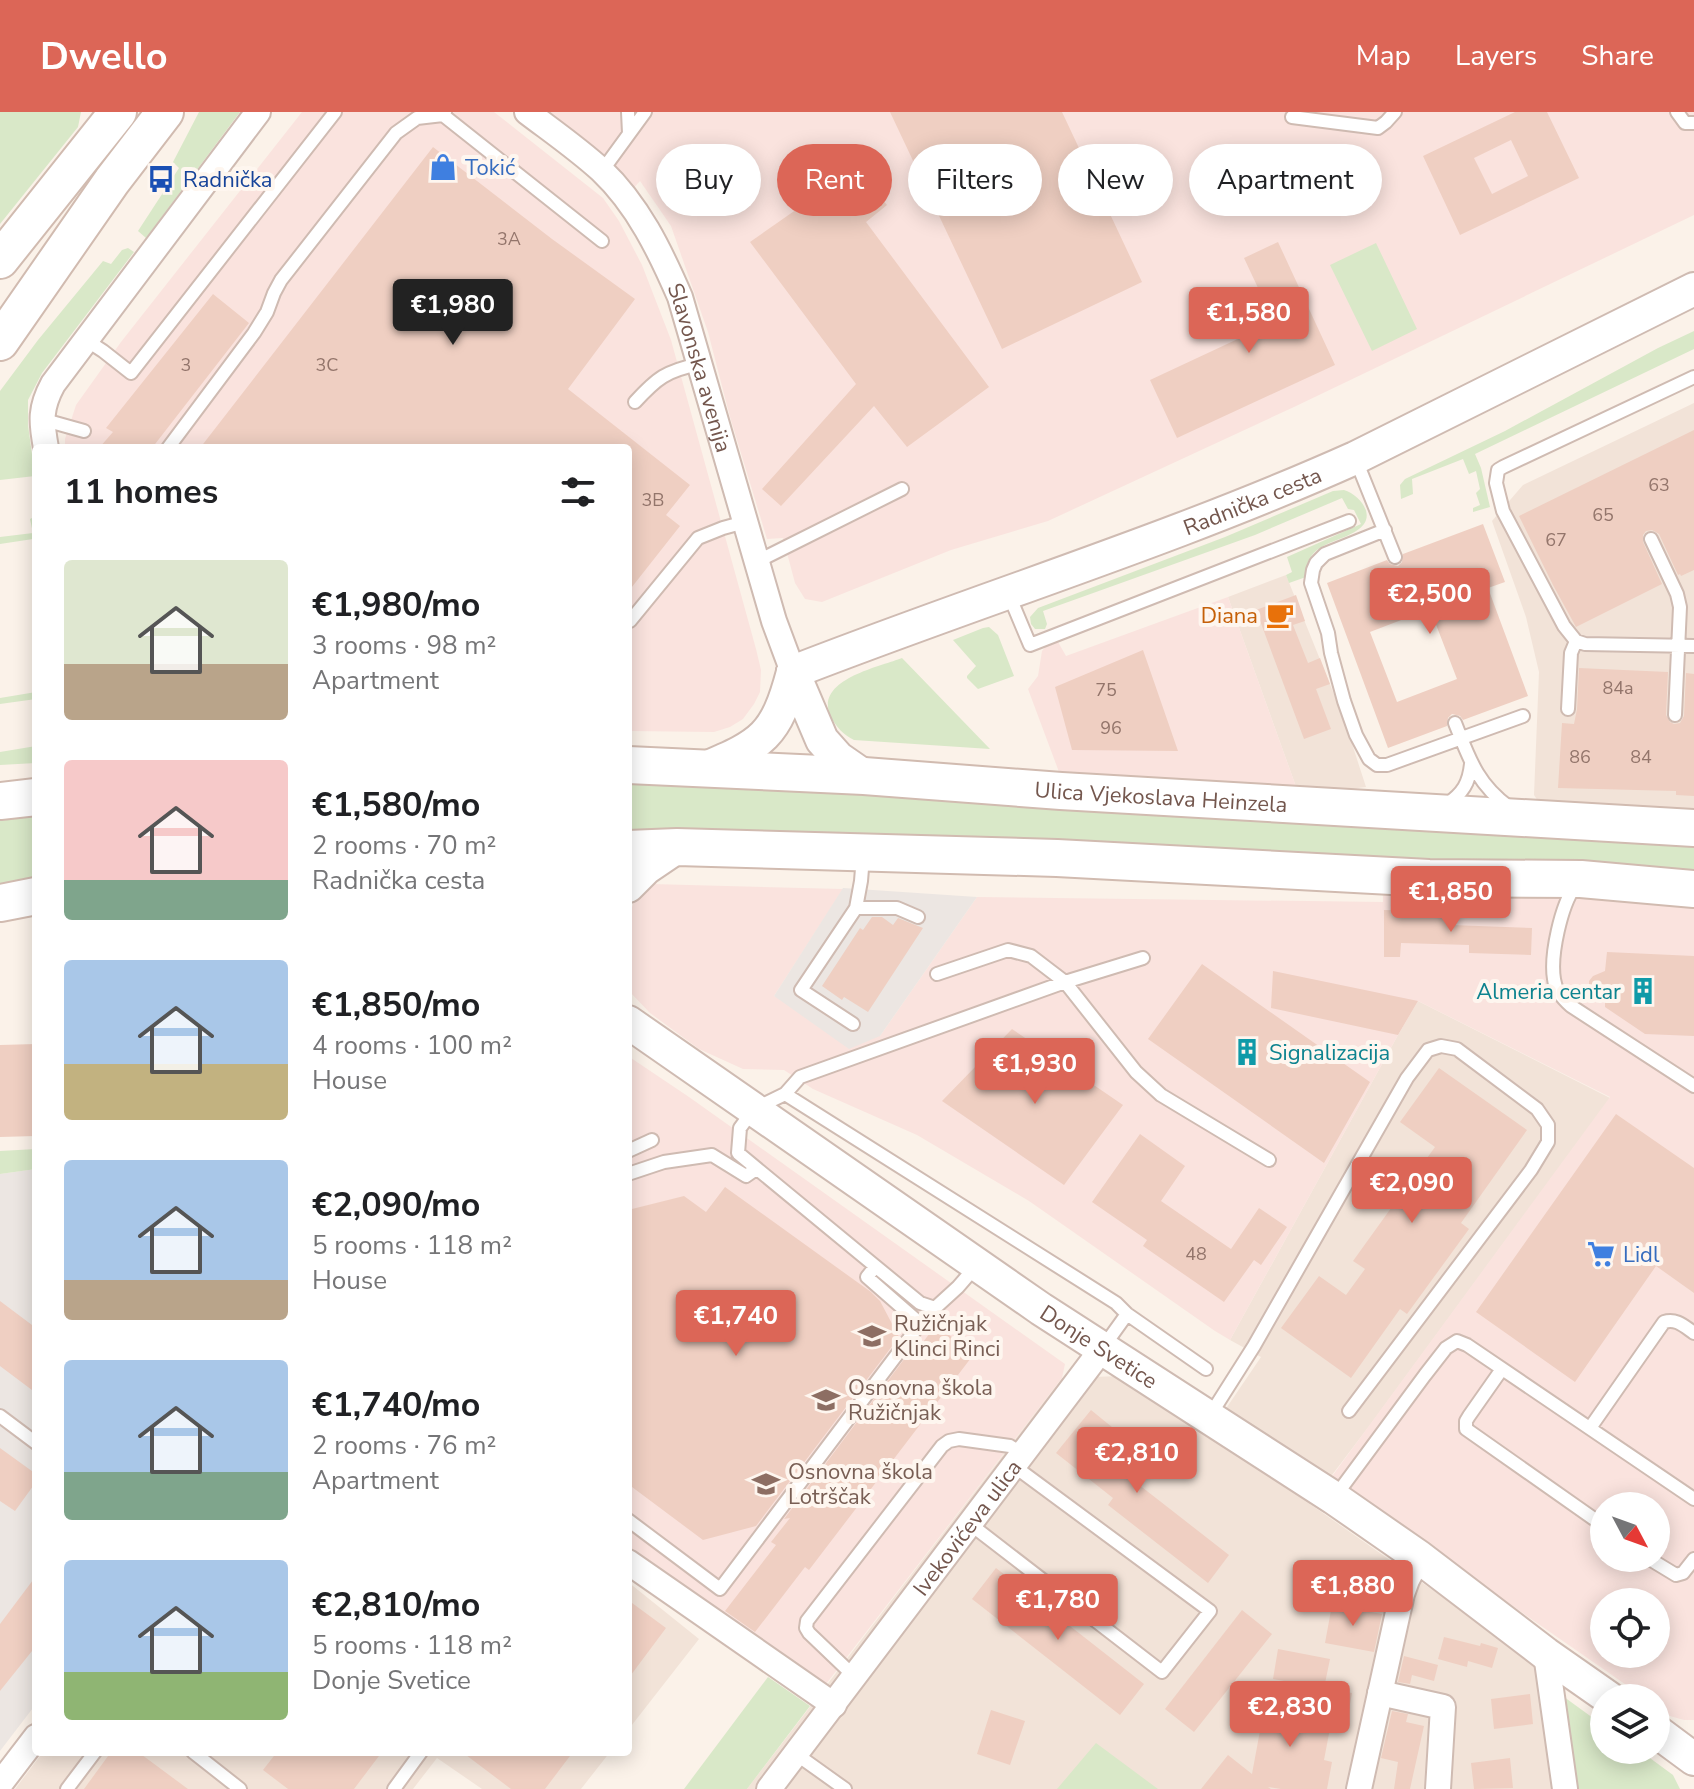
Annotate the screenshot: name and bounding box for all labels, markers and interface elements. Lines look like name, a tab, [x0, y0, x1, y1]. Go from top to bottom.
text: Dwello	[40, 31, 168, 82]
text: Map	[1356, 37, 1411, 75]
text: Layers	[1455, 37, 1537, 75]
text: Share	[1581, 37, 1654, 75]
chip: Buy	[656, 144, 761, 216]
chip: Rent	[777, 144, 892, 216]
chip: Filters	[908, 144, 1042, 216]
chip: New	[1058, 144, 1173, 216]
chip: Apartment	[1189, 144, 1382, 216]
shop icon: Tokić	[428, 152, 458, 182]
place label: Tokić	[465, 153, 515, 183]
bus stop icon: Radnička	[146, 164, 176, 194]
place label: Radnička	[183, 165, 273, 195]
house number: 3A	[497, 227, 521, 251]
street label: Slavonska avenija	[660, 278, 738, 456]
pin: €1,980	[388, 279, 518, 347]
text: €1,980	[411, 287, 495, 322]
pin: €1,580	[1184, 287, 1314, 355]
text: €1,580	[1207, 295, 1291, 330]
house number: 3	[181, 353, 191, 377]
house number: 3C	[316, 353, 338, 377]
street label: Radnička cesta	[1179, 460, 1326, 543]
text: 11 homes	[64, 469, 218, 515]
icon: filters	[556, 470, 600, 514]
house number: 63	[1648, 473, 1670, 497]
house number: 3B	[642, 488, 664, 512]
house number: 65	[1592, 503, 1614, 527]
house number: 67	[1545, 528, 1567, 552]
pin: €2,500	[1365, 568, 1495, 636]
text: €2,500	[1388, 576, 1472, 611]
text: €1,980/mo	[312, 582, 480, 628]
icon: home	[128, 592, 224, 688]
cafe icon: Diana	[1265, 600, 1295, 630]
place label: Diana	[1201, 601, 1258, 631]
text: 3 rooms · 98 m²	[312, 628, 496, 663]
text: Apartment	[312, 663, 439, 698]
house number: 84a	[1602, 676, 1634, 700]
house number: 75	[1095, 678, 1117, 702]
house number: 96	[1100, 716, 1122, 740]
house number: 86	[1569, 745, 1591, 769]
house number: 84	[1630, 745, 1652, 769]
street label: Ulica Vjekoslava Heinzela	[1033, 775, 1288, 820]
text: €1,580/mo	[312, 782, 480, 828]
icon: home	[128, 792, 224, 888]
text: 2 rooms · 70 m²	[312, 828, 496, 863]
text: Radnička cesta	[312, 863, 485, 898]
pin: €1,850	[1386, 866, 1516, 934]
text: €1,850	[1409, 874, 1493, 909]
building icon: Almeria centar	[1628, 976, 1658, 1006]
place label: Almeria centar	[1476, 977, 1621, 1007]
text: €1,850/mo	[312, 982, 480, 1028]
icon: home	[128, 992, 224, 1088]
text: 4 rooms · 100 m²	[312, 1028, 512, 1063]
building icon: Signalizacija	[1232, 1037, 1262, 1067]
pin: €1,930	[970, 1038, 1100, 1106]
place label: Signalizacija	[1269, 1038, 1390, 1068]
text: €1,930	[993, 1046, 1077, 1081]
text: House	[312, 1063, 387, 1098]
pin: €2,090	[1347, 1157, 1477, 1225]
text: €2,090	[1370, 1165, 1454, 1200]
text: €2,090/mo	[312, 1182, 480, 1228]
icon: home	[128, 1192, 224, 1288]
text: 5 rooms · 118 m²	[312, 1228, 512, 1263]
supermarket icon: Lidl	[1586, 1239, 1616, 1269]
place label: Lidl	[1623, 1240, 1660, 1270]
house number: 48	[1185, 1242, 1207, 1266]
text: House	[312, 1263, 387, 1298]
pin: €1,740	[671, 1290, 801, 1358]
text: €1,740	[694, 1298, 778, 1333]
street label: Donje Svetice	[1034, 1298, 1163, 1396]
place label: Ružičnjak Klinci Rinci	[894, 1309, 1000, 1364]
school or university icon: Ružičnjak Klinci Rinci	[857, 1321, 887, 1351]
place label: Osnovna škola Ružičnjak	[848, 1373, 993, 1428]
text: €1,740/mo	[312, 1382, 480, 1428]
school or university icon: Osnovna škola Ružičnjak	[811, 1385, 841, 1415]
icon: home	[128, 1392, 224, 1488]
pin: €2,810	[1072, 1427, 1202, 1495]
text: 2 rooms · 76 m²	[312, 1428, 496, 1463]
text: €2,810	[1095, 1435, 1179, 1470]
street label: Ivekovićeva ulica	[906, 1454, 1029, 1602]
place label: Osnovna škola Lotrščak	[788, 1457, 933, 1512]
text: Apartment	[312, 1463, 439, 1498]
school or university icon: Osnovna škola Lotrščak	[751, 1469, 781, 1499]
north arrow	[1590, 1492, 1670, 1572]
map controls	[1590, 1492, 1670, 1764]
pin: €1,880	[1288, 1560, 1418, 1628]
text: €1,880	[1311, 1568, 1395, 1603]
pin: €1,780	[993, 1574, 1123, 1642]
text: €2,810/mo	[312, 1582, 480, 1628]
text: €1,780	[1016, 1582, 1100, 1617]
button: locate	[1590, 1588, 1670, 1668]
icon: home	[128, 1592, 224, 1688]
text: 5 rooms · 118 m²	[312, 1628, 512, 1663]
text: Donje Svetice	[312, 1663, 471, 1698]
pin: €2,830	[1225, 1681, 1355, 1749]
button: layers	[1590, 1684, 1670, 1764]
text: €2,830	[1248, 1689, 1332, 1724]

